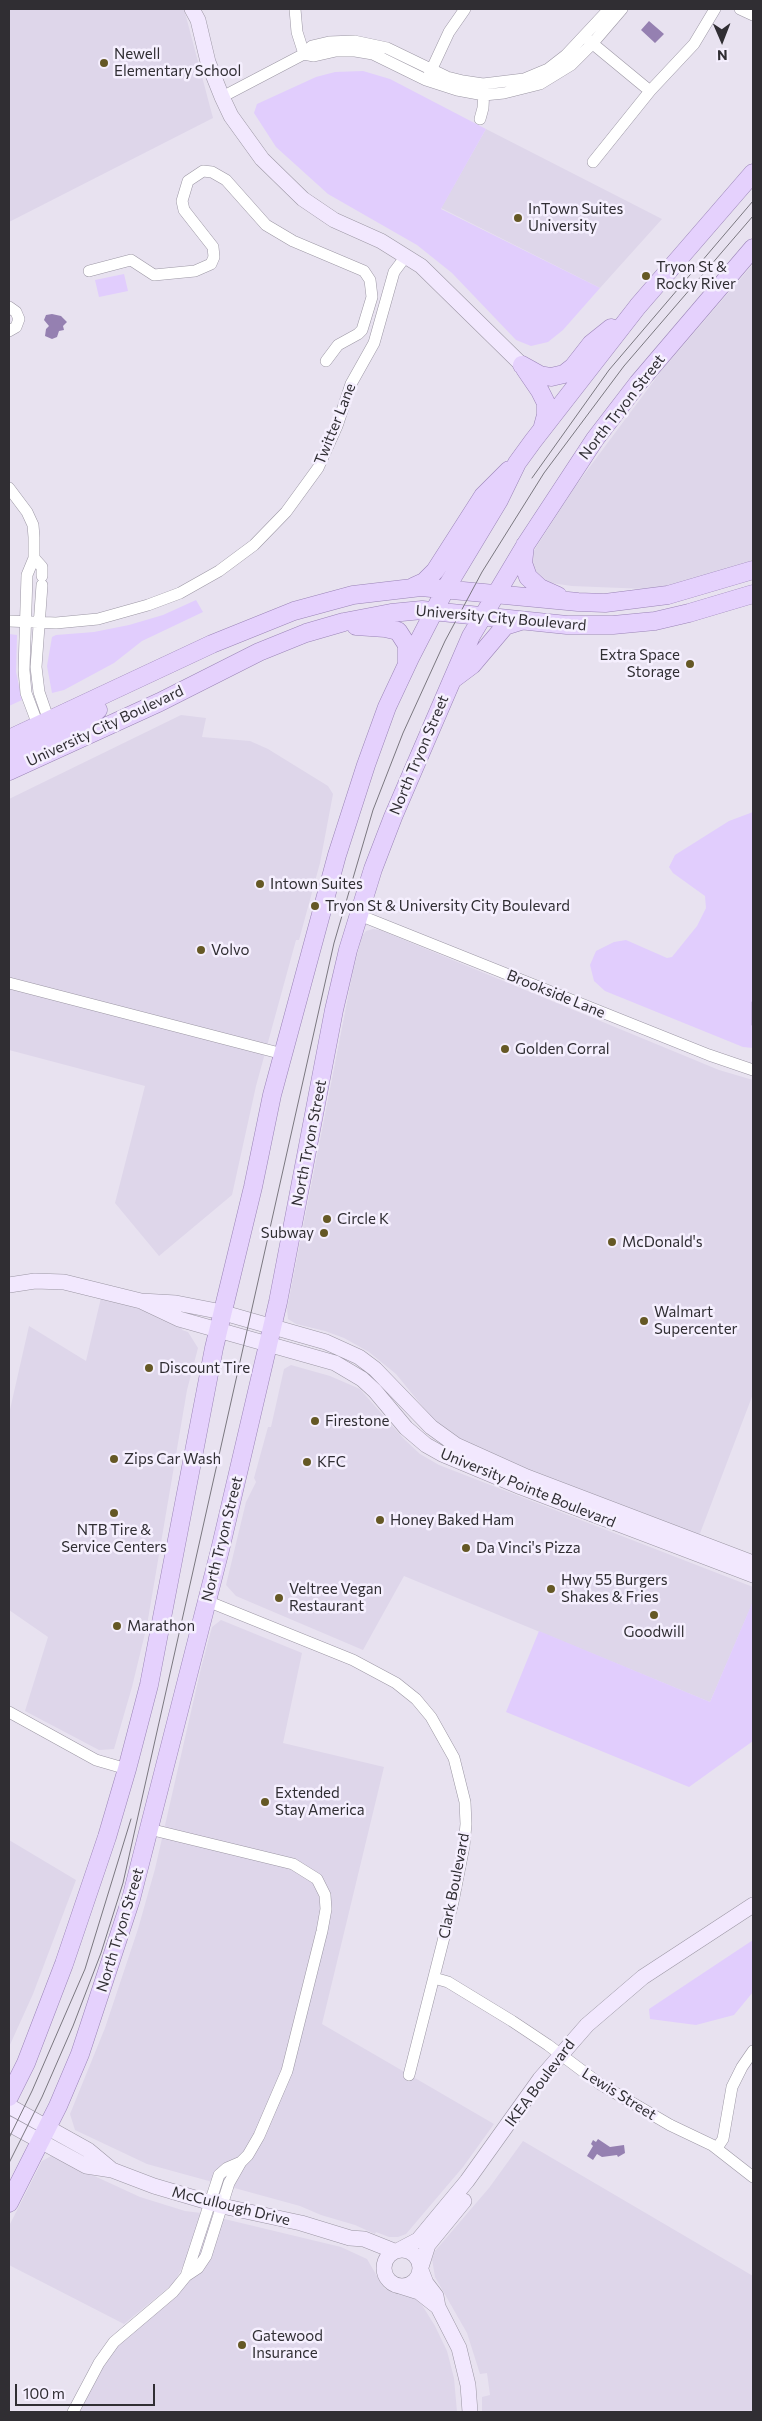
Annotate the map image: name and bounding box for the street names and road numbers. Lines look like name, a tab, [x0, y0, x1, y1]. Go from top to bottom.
street label: North Tryon Street	[575, 351, 669, 463]
street label: Twitter Lane	[310, 381, 360, 467]
street label: University City Boulevard	[415, 602, 587, 634]
street label: University City Boulevard	[24, 682, 186, 770]
street label: North Tryon Street	[386, 692, 452, 818]
street label: Brookside Lane	[504, 966, 608, 1022]
street label: North Tryon Street	[288, 1078, 330, 1208]
street label: University Pointe Boulevard	[438, 1445, 618, 1531]
street label: North Tryon Street	[198, 1474, 246, 1604]
street label: Clark Boulevard	[435, 1832, 473, 1940]
street label: North Tryon Street	[93, 1866, 147, 1994]
street label: IKEA Boulevard	[501, 2036, 579, 2130]
street label: Lewis Street	[578, 2064, 660, 2124]
street label: McCullough Drive	[170, 2183, 292, 2229]

